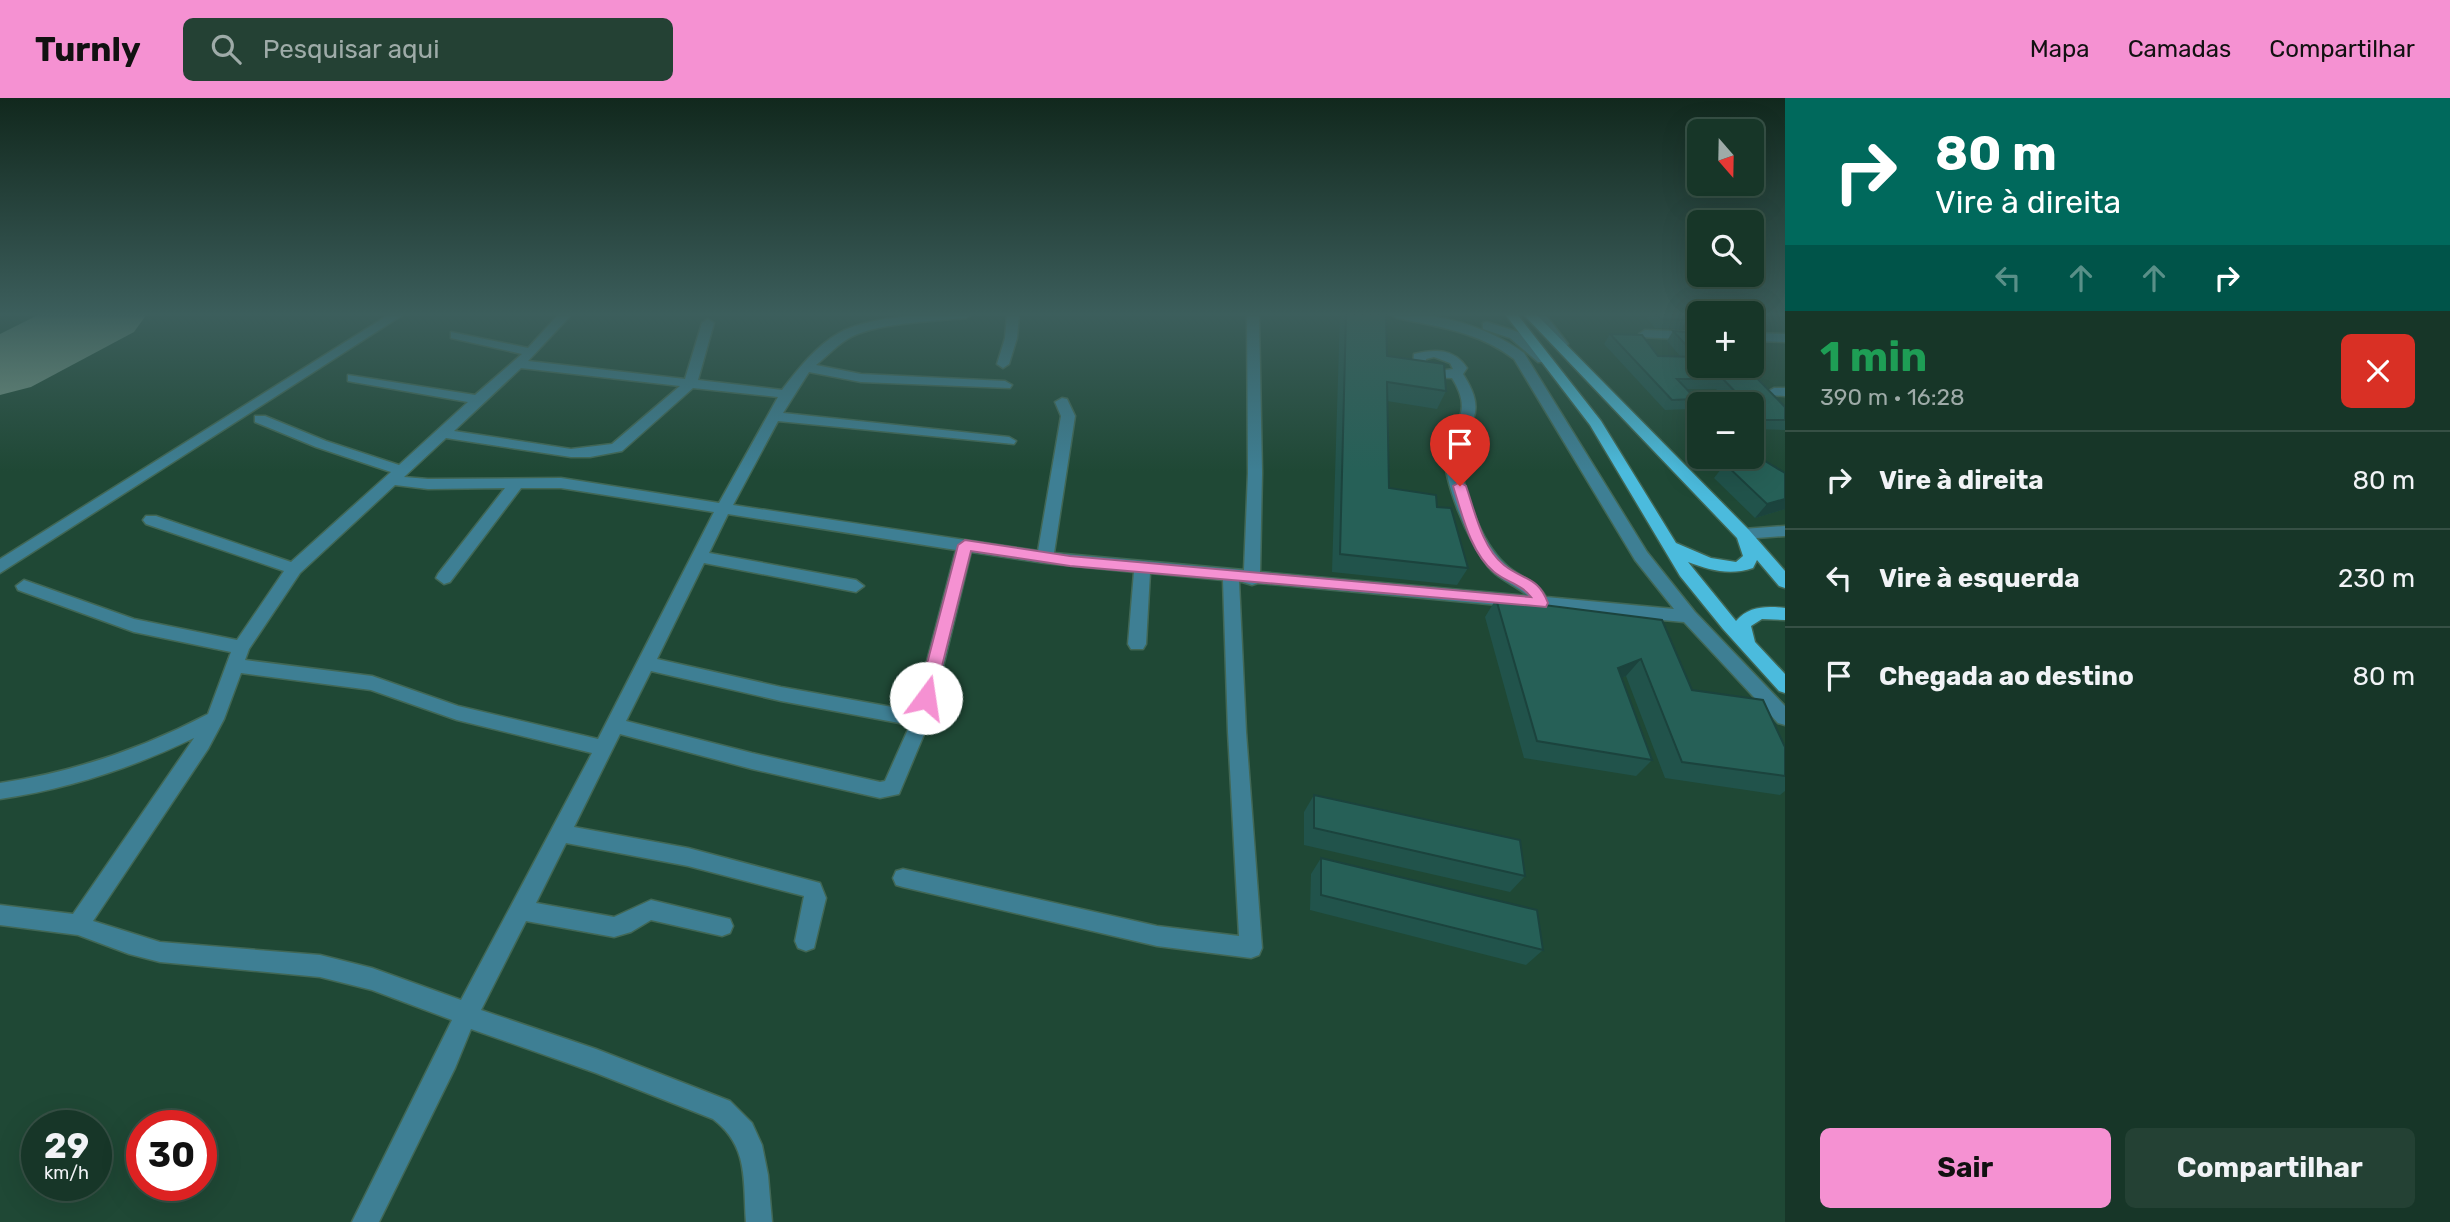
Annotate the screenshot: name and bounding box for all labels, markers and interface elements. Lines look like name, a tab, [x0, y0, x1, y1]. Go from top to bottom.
search box	[183, 18, 673, 81]
text: Turnly	[35, 30, 141, 69]
icon: search	[207, 30, 245, 68]
text: Pesquisar aqui	[263, 34, 440, 65]
text: Mapa	[2030, 35, 2090, 63]
text: Camadas	[2128, 35, 2231, 63]
text: Compartilhar	[2269, 35, 2415, 63]
north arrow	[1687, 119, 1764, 196]
map controls	[1687, 119, 1764, 469]
text: 80 m	[1935, 124, 2057, 182]
icon: right	[1820, 126, 1911, 217]
text: Vire à direita	[1935, 183, 2121, 221]
button: search	[1687, 210, 1764, 287]
icon: left	[1989, 259, 2027, 297]
icon: ahead	[2062, 259, 2100, 297]
icon: ahead	[2135, 259, 2173, 297]
icon: right	[2208, 259, 2246, 297]
button: +	[1687, 301, 1764, 378]
text: 1 min	[1820, 332, 1927, 382]
button: close	[2341, 334, 2415, 408]
text: 390 m · 16:28	[1820, 383, 1965, 411]
button: −	[1687, 392, 1764, 469]
pin	[1430, 414, 1490, 486]
icon: arrive	[1441, 425, 1479, 463]
icon: right	[1820, 461, 1858, 499]
text: Vire à direita	[1879, 465, 2044, 496]
text: 80 m	[2352, 465, 2415, 496]
icon: left	[1820, 559, 1858, 597]
text: Vire à esquerda	[1879, 563, 2080, 594]
text: 230 m	[2338, 563, 2415, 594]
icon: arrive	[1820, 657, 1858, 695]
position arrow	[889, 661, 963, 735]
text: Chegada ao destino	[1879, 661, 2134, 692]
text: 80 m	[2352, 661, 2415, 692]
speed limit sign: 30	[126, 1110, 217, 1201]
text: 29	[44, 1125, 89, 1167]
button: Sair	[1820, 1128, 2111, 1208]
button: Compartilhar	[2125, 1128, 2415, 1208]
text: km/h	[44, 1162, 89, 1184]

